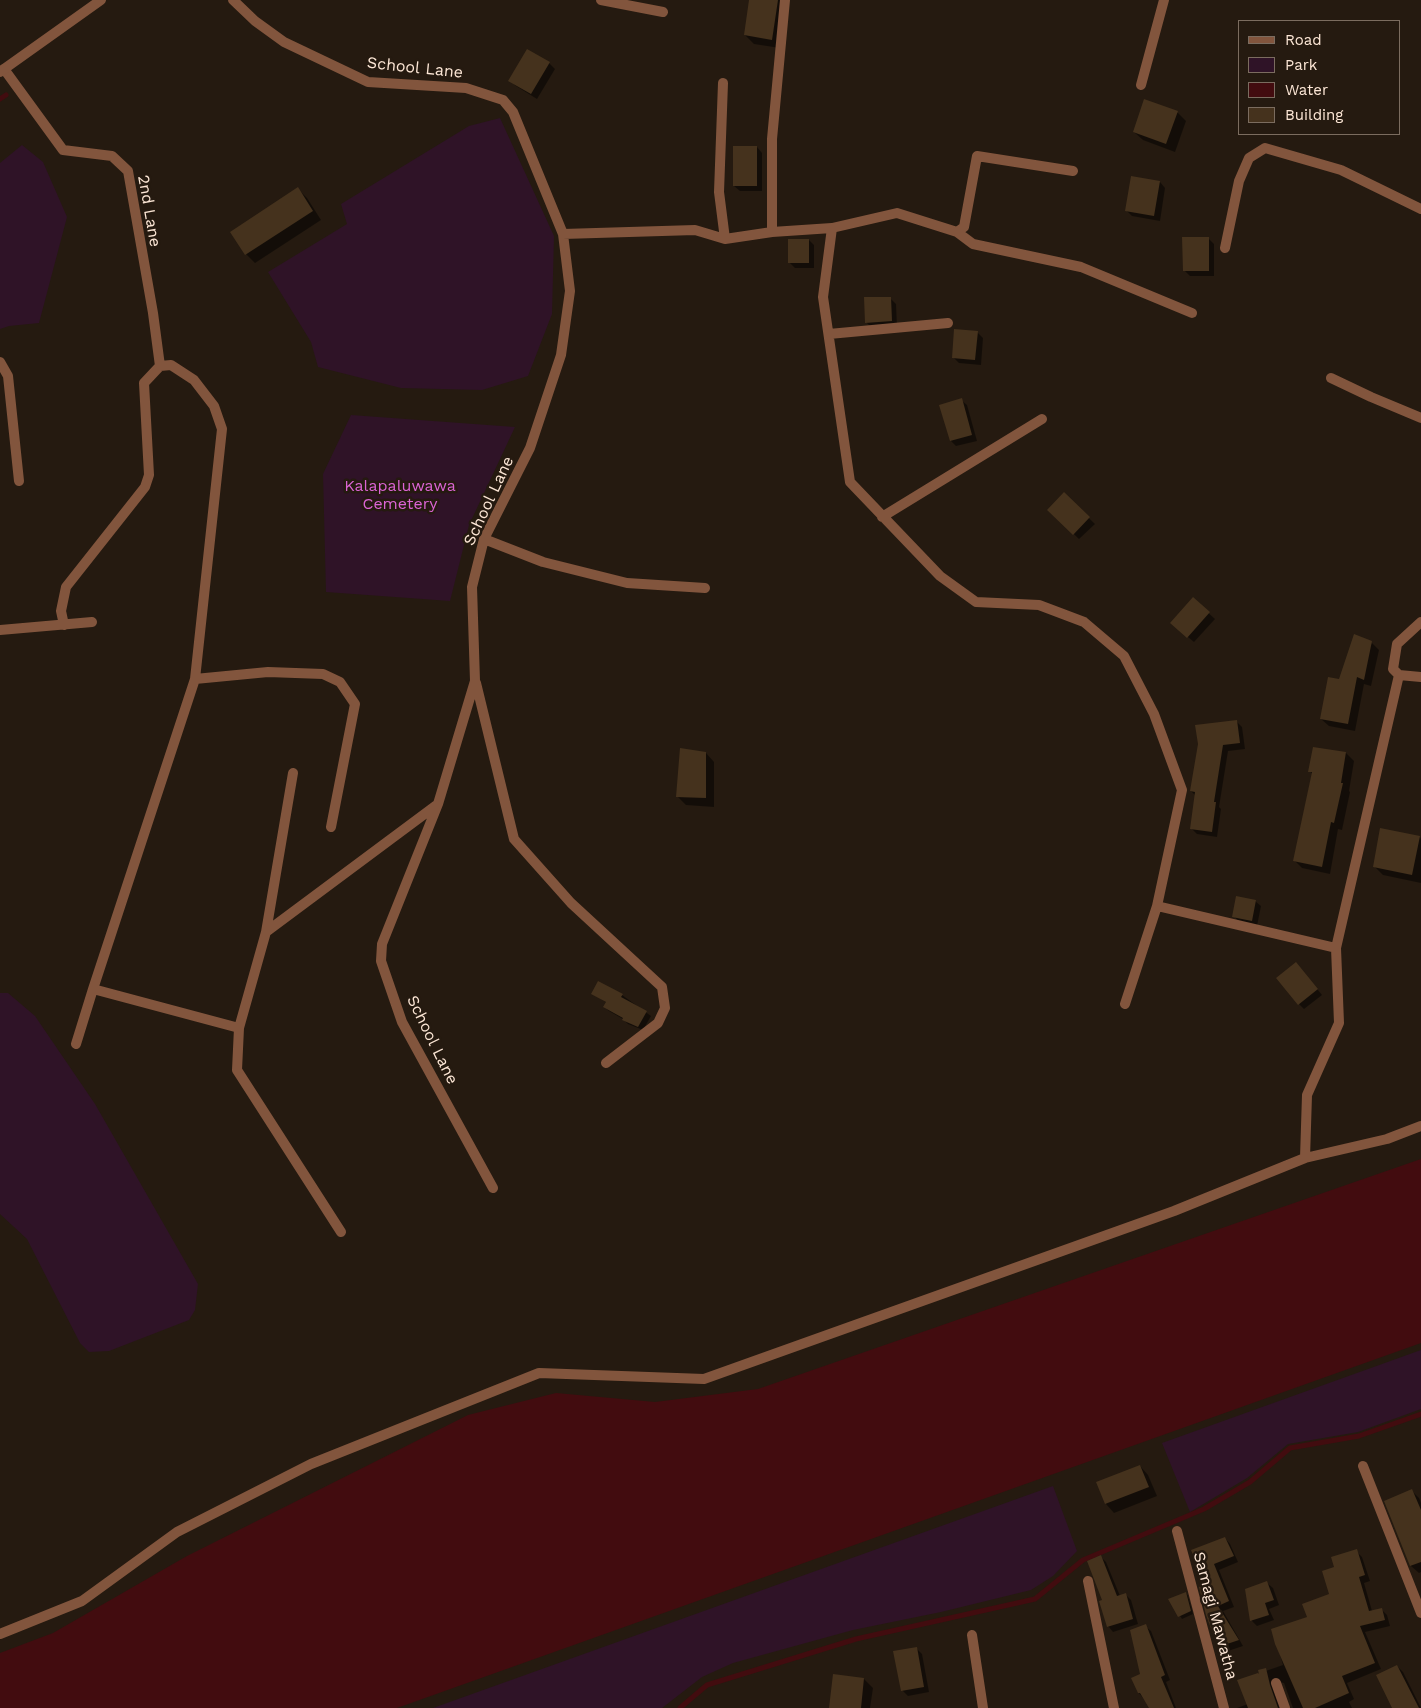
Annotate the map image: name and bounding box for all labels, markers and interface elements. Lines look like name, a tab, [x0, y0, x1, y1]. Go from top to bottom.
legend	[1238, 20, 1401, 135]
text: Road	[1285, 31, 1322, 49]
street label: School Lane	[366, 53, 464, 83]
text: Park	[1285, 56, 1317, 74]
text: Water	[1285, 81, 1328, 99]
text: Building	[1285, 106, 1343, 124]
street label: 2nd Lane	[133, 174, 165, 248]
street label: School Lane	[460, 453, 518, 549]
park label: Kalapaluwawa Cemetery	[344, 476, 456, 514]
street label: School Lane	[402, 992, 462, 1088]
street label: Samagi Mawatha	[1189, 1550, 1241, 1682]

